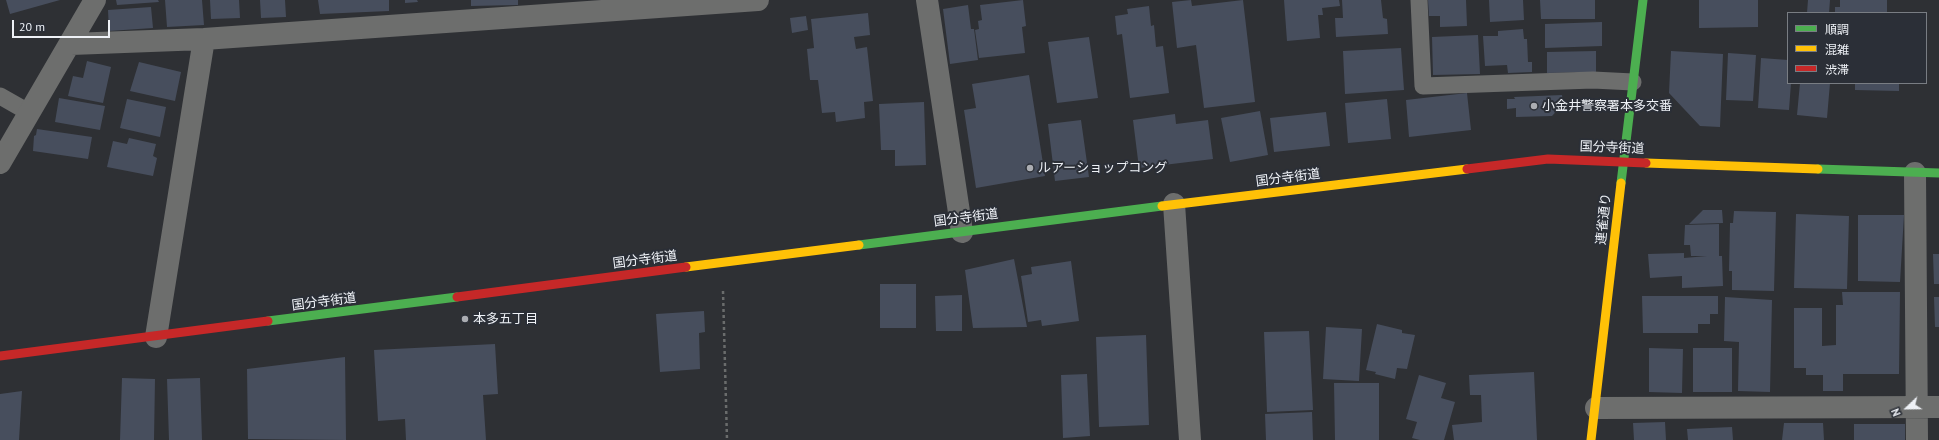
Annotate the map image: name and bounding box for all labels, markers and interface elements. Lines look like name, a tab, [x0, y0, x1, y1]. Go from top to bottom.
scale bar	[14, 12, 112, 38]
legend	[1787, 12, 1927, 84]
text: 20 m	[19, 19, 45, 34]
text: 順調	[1825, 22, 1849, 37]
text: 混雑	[1825, 42, 1849, 57]
text: 渋滞	[1825, 62, 1849, 77]
place label: 小金井警察署本多交番	[1542, 98, 1672, 114]
marker: 小金井警察署本多交番	[1529, 101, 1539, 111]
street label: 国分寺街道	[1579, 139, 1645, 157]
place label: ルアーショップコング	[1038, 160, 1167, 176]
marker: ルアーショップコング	[1025, 163, 1035, 173]
street label: 国分寺街道	[1255, 166, 1321, 190]
street label: 連雀通り	[1594, 192, 1614, 246]
street label: 国分寺街道	[933, 206, 999, 230]
street label: 国分寺街道	[612, 248, 678, 272]
street label: 国分寺街道	[291, 290, 357, 314]
place label: 本多五丁目	[473, 311, 538, 327]
marker: 本多五丁目	[460, 314, 470, 324]
north arrow	[1887, 388, 1927, 428]
text: N	[1888, 407, 1904, 418]

